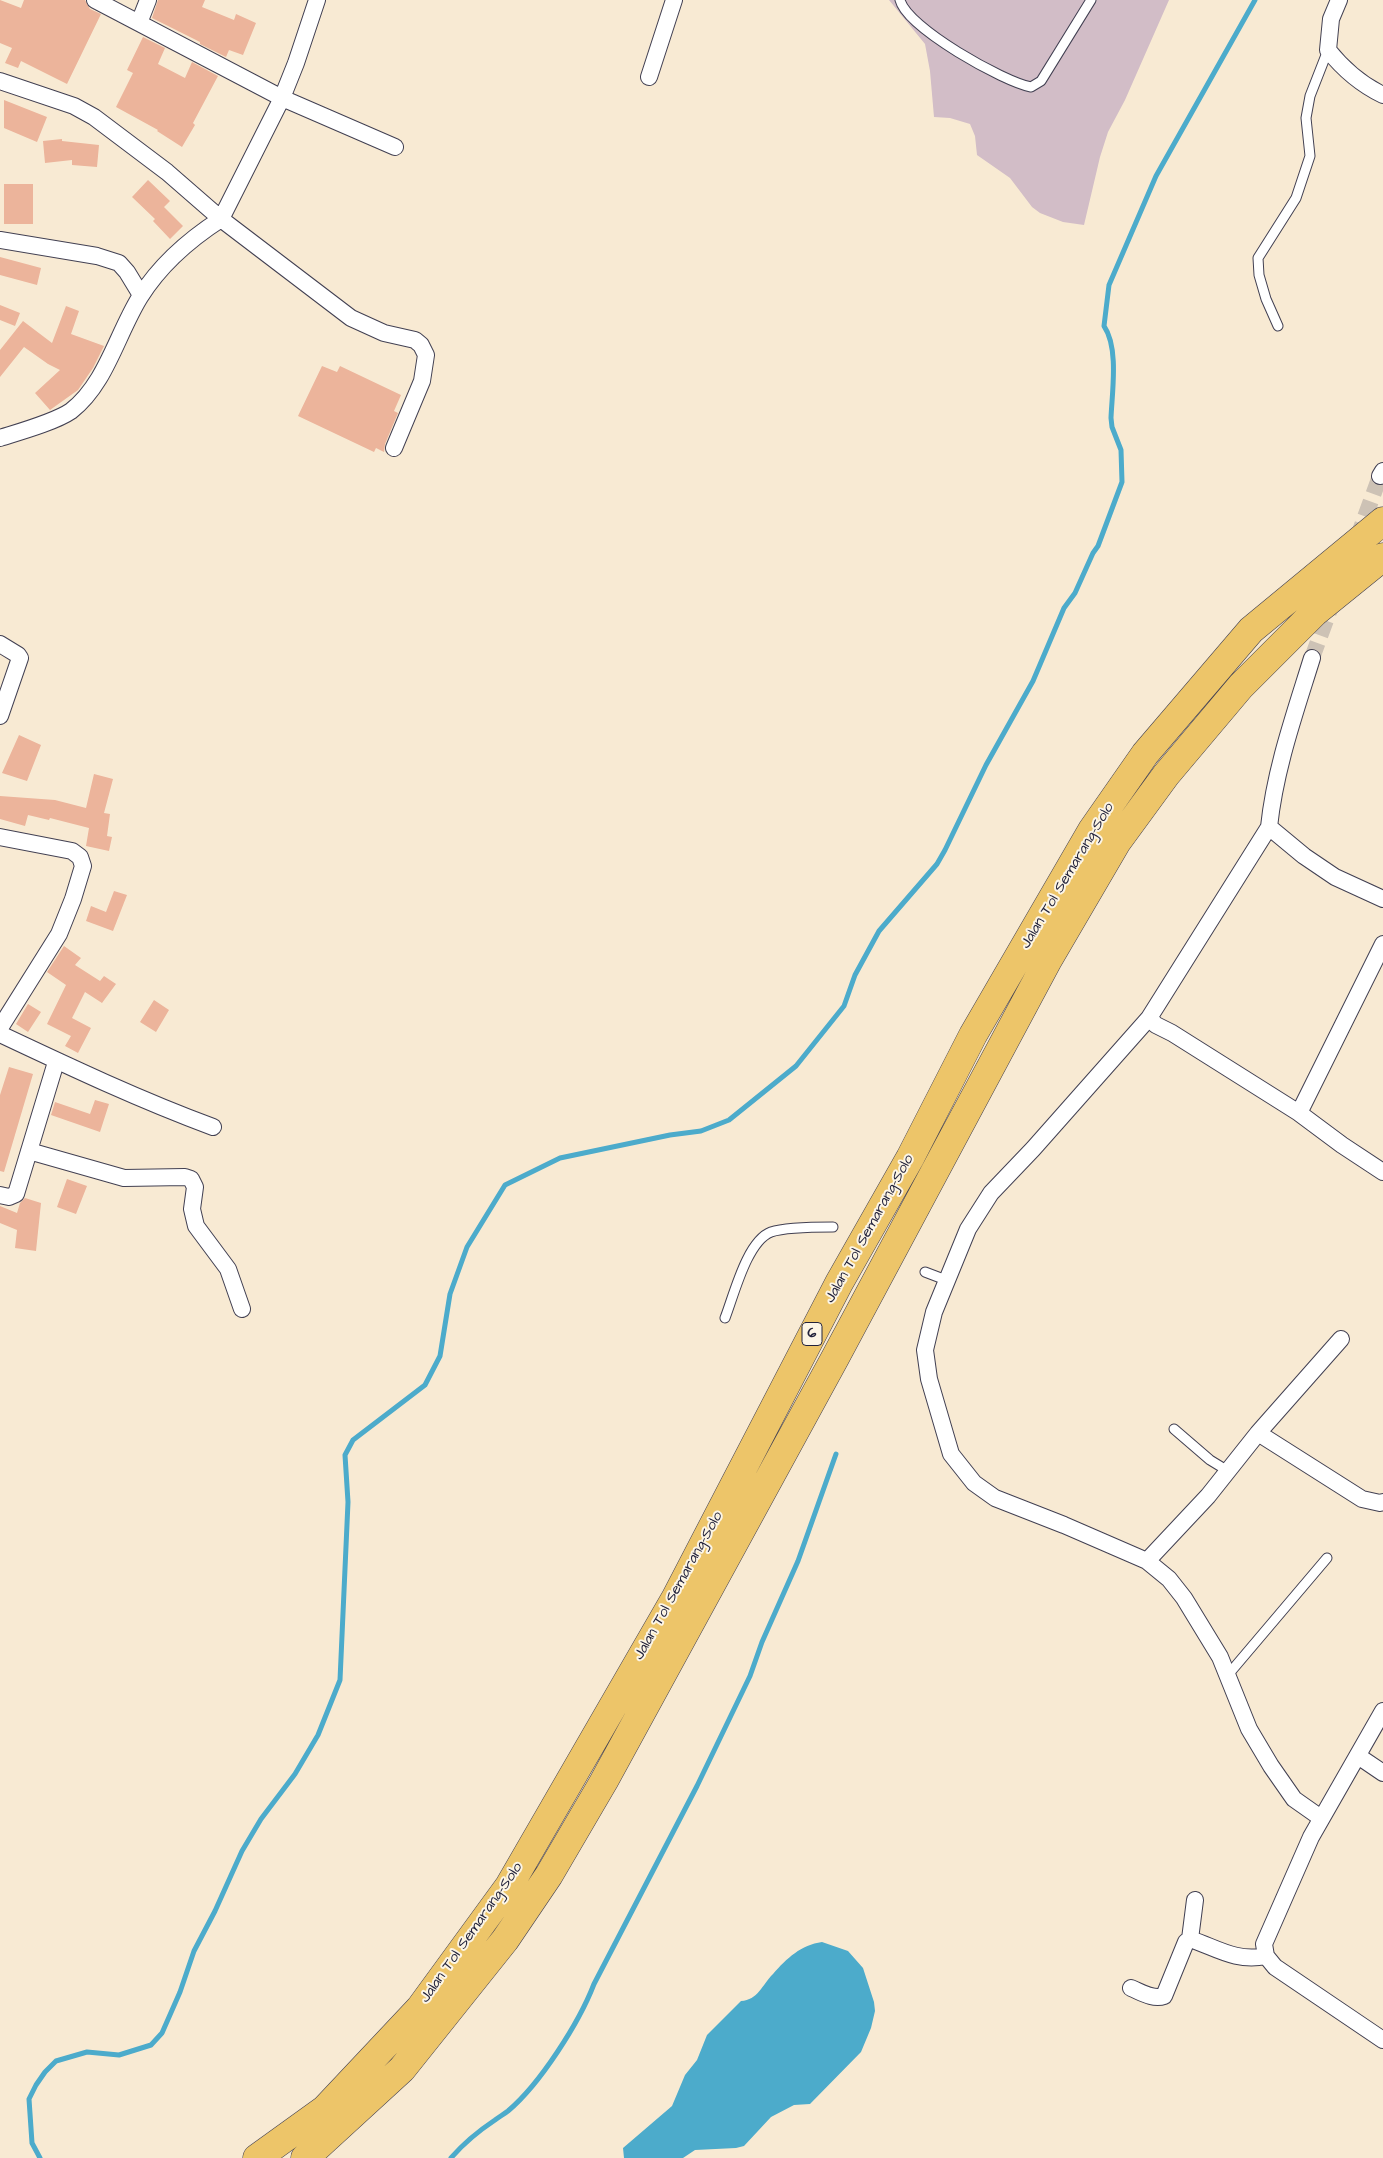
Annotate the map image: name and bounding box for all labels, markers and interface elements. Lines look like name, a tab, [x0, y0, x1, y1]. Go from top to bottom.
street label: Jalan Tol Semarang–Solo	[1017, 800, 1119, 952]
street label: Jalan Tol Semarang–Solo	[822, 1152, 918, 1306]
road number: 6	[802, 1322, 822, 1346]
street label: Jalan Tol Semarang–Solo	[631, 1509, 727, 1663]
street label: Jalan Tol Semarang–Solo	[417, 1859, 527, 2007]

